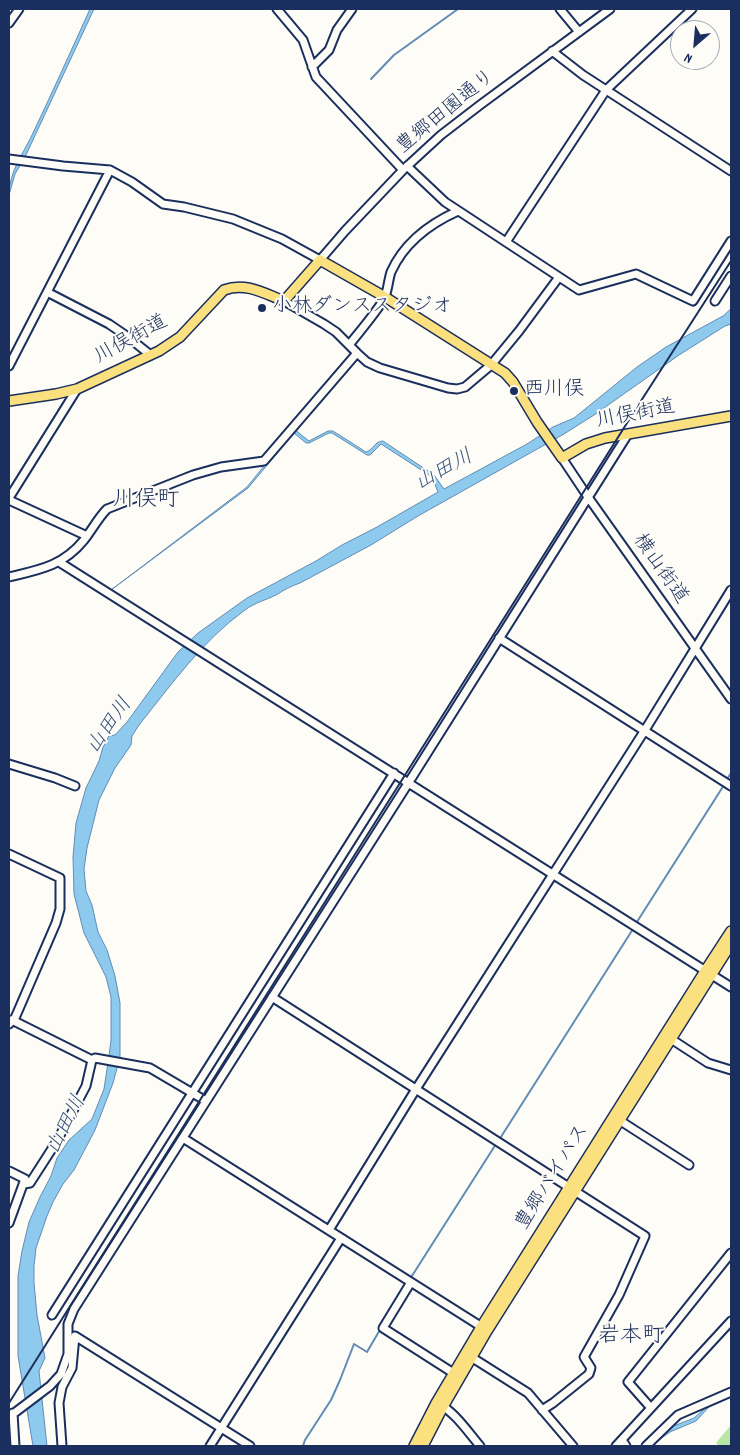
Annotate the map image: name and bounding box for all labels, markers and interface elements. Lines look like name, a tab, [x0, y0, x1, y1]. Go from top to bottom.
north arrow	[670, 20, 720, 70]
text: N	[681, 47, 696, 68]
street label: 豊郷田園通り	[393, 66, 501, 160]
place label: 小林ダンススタジオ	[272, 296, 452, 320]
marker: 小林ダンススタジオ	[256, 302, 268, 314]
street label: 川俣街道	[91, 311, 173, 371]
place label: 西川俣	[524, 379, 584, 403]
marker: 西川俣	[508, 385, 520, 397]
street label: 川俣街道	[594, 397, 678, 435]
water label: 山田川	[411, 446, 479, 498]
district label: 川俣町	[113, 489, 179, 515]
street label: 横山街道	[626, 530, 692, 610]
water label: 山田川	[83, 694, 139, 760]
water label: 山田川	[42, 1092, 94, 1160]
street label: 豊郷バイパス	[512, 1121, 596, 1235]
district label: 岩本町	[598, 1325, 664, 1351]

